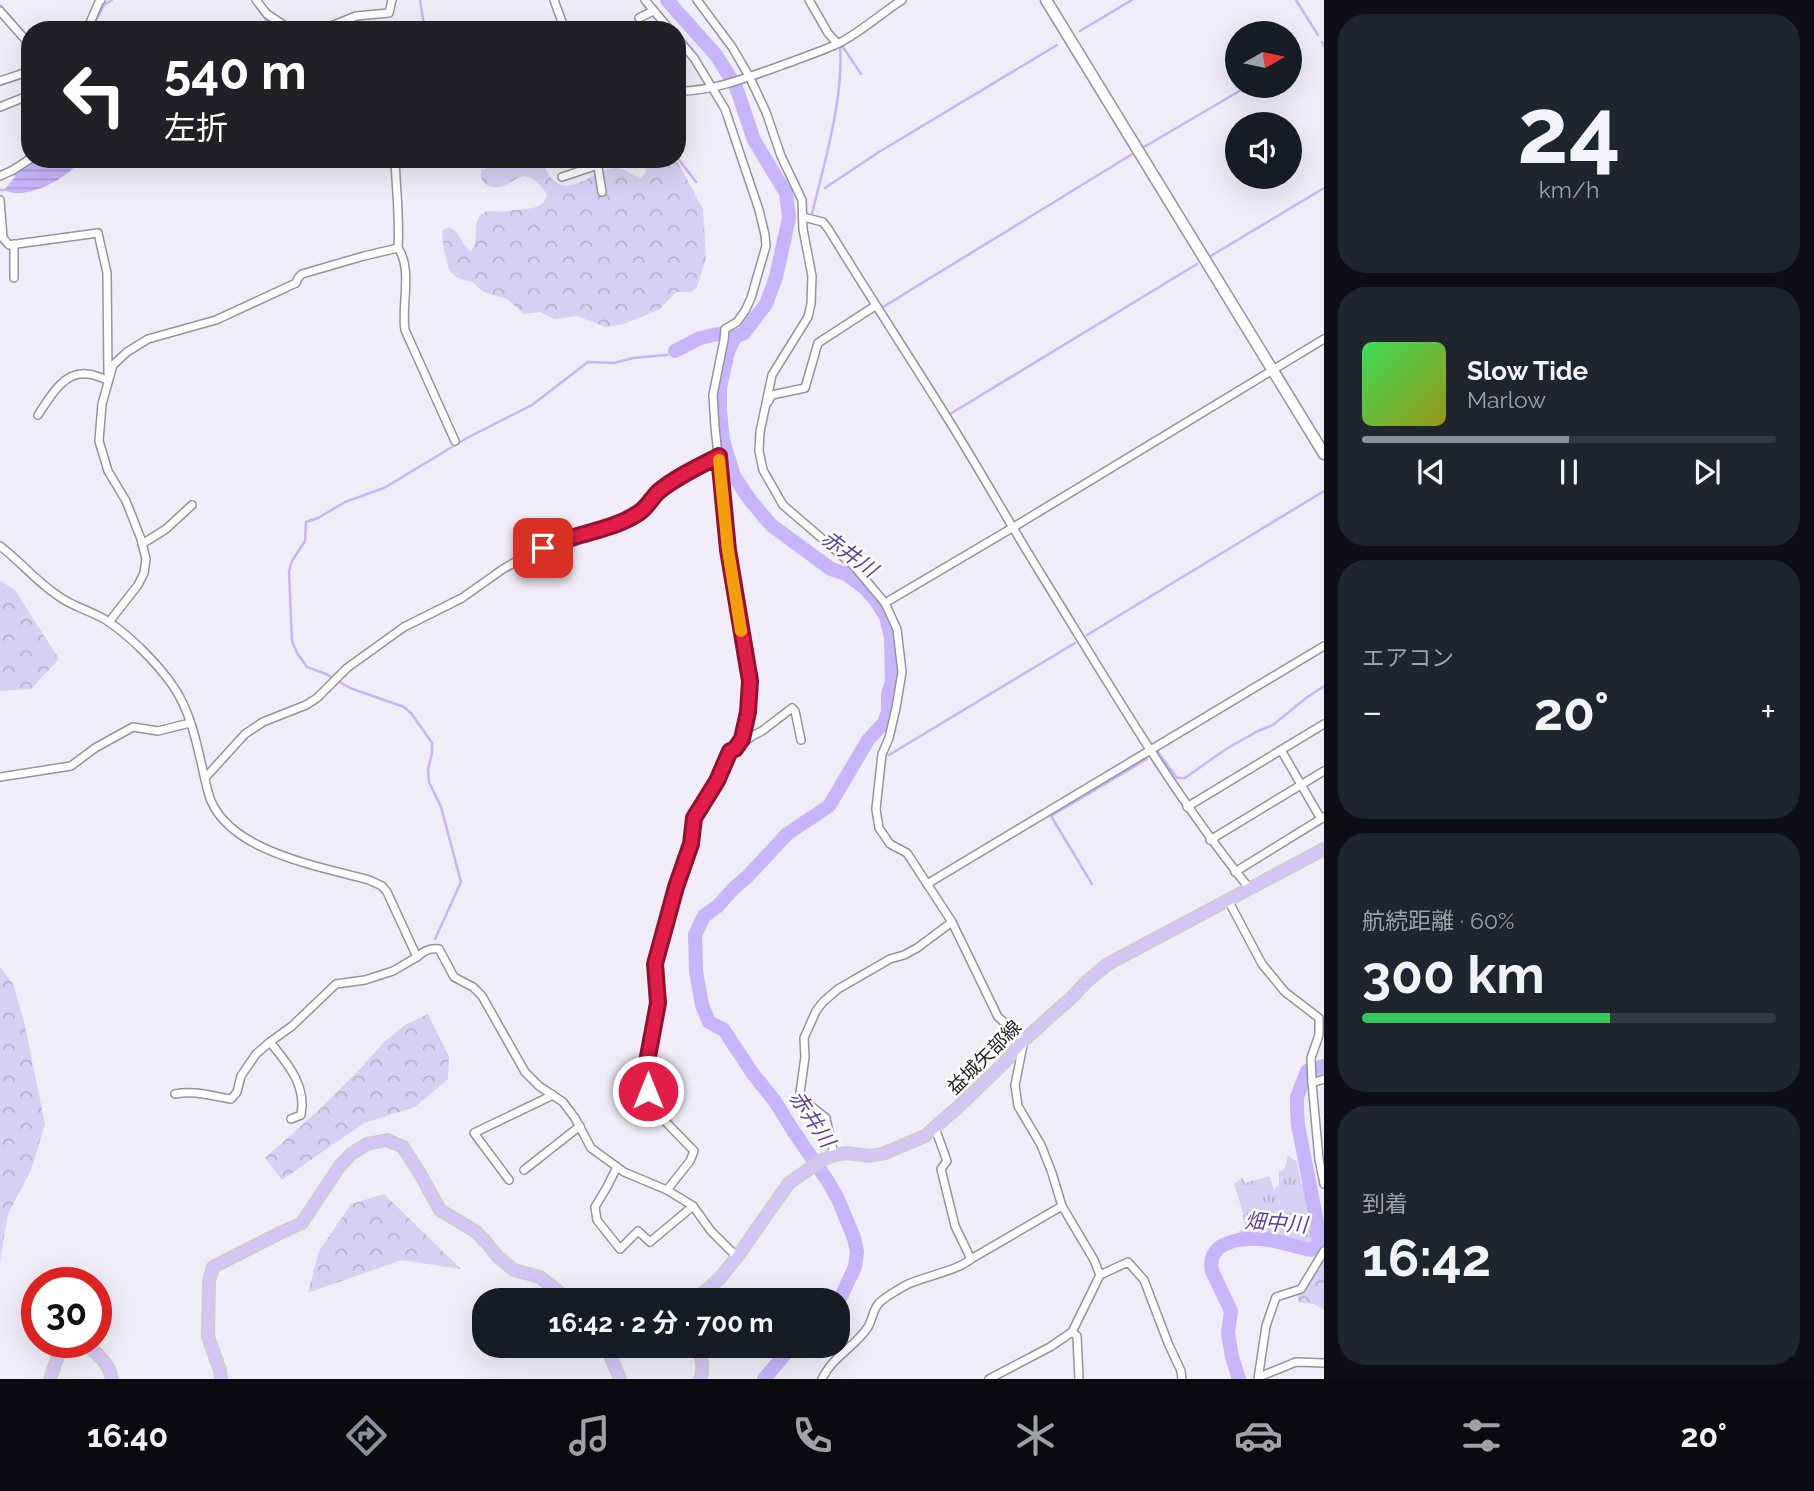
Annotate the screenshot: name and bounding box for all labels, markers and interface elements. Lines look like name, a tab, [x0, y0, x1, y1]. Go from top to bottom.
north arrow	[1225, 21, 1302, 98]
map controls	[1225, 21, 1302, 189]
text: 540 m	[164, 43, 307, 100]
icon: left	[49, 49, 140, 140]
text: 24	[1517, 77, 1621, 184]
text: 左折	[164, 109, 228, 146]
button: sound	[1225, 112, 1302, 189]
text: km/h	[1539, 176, 1599, 203]
text: Slow Tide	[1467, 356, 1588, 386]
text: Marlow	[1467, 386, 1546, 413]
icon: previous	[1412, 453, 1450, 491]
icon: pause	[1550, 453, 1588, 491]
icon: next	[1688, 453, 1726, 491]
pin	[513, 518, 573, 578]
water label: 赤井川	[816, 525, 884, 583]
icon: arrive	[524, 529, 562, 567]
text: エアコン	[1362, 644, 1454, 671]
text: 20°	[1534, 681, 1609, 742]
text: −	[1362, 689, 1382, 734]
text: +	[1760, 689, 1776, 734]
text: 航続距離 · 60%	[1362, 907, 1514, 934]
text: 300 km	[1362, 944, 1545, 1005]
street label: 益城矢部線	[943, 1016, 1025, 1098]
position arrow	[611, 1054, 685, 1128]
water label: 赤井川	[784, 1086, 842, 1153]
text: 到着	[1362, 1190, 1408, 1217]
water label: 畑中川	[1244, 1208, 1310, 1237]
text: 16:42	[1362, 1227, 1491, 1288]
speed limit sign: 30	[21, 1267, 112, 1358]
text: 16:42 · 2 分 · 700 m	[548, 1308, 774, 1338]
icon: directions	[342, 1411, 391, 1460]
icon: music	[565, 1411, 614, 1460]
icon: phone	[788, 1411, 837, 1460]
icon: climate	[1011, 1411, 1060, 1460]
icon: car	[1234, 1411, 1283, 1460]
icon: filters	[1457, 1411, 1506, 1460]
text: 16:40	[87, 1417, 168, 1454]
text: 20°	[1681, 1417, 1727, 1454]

